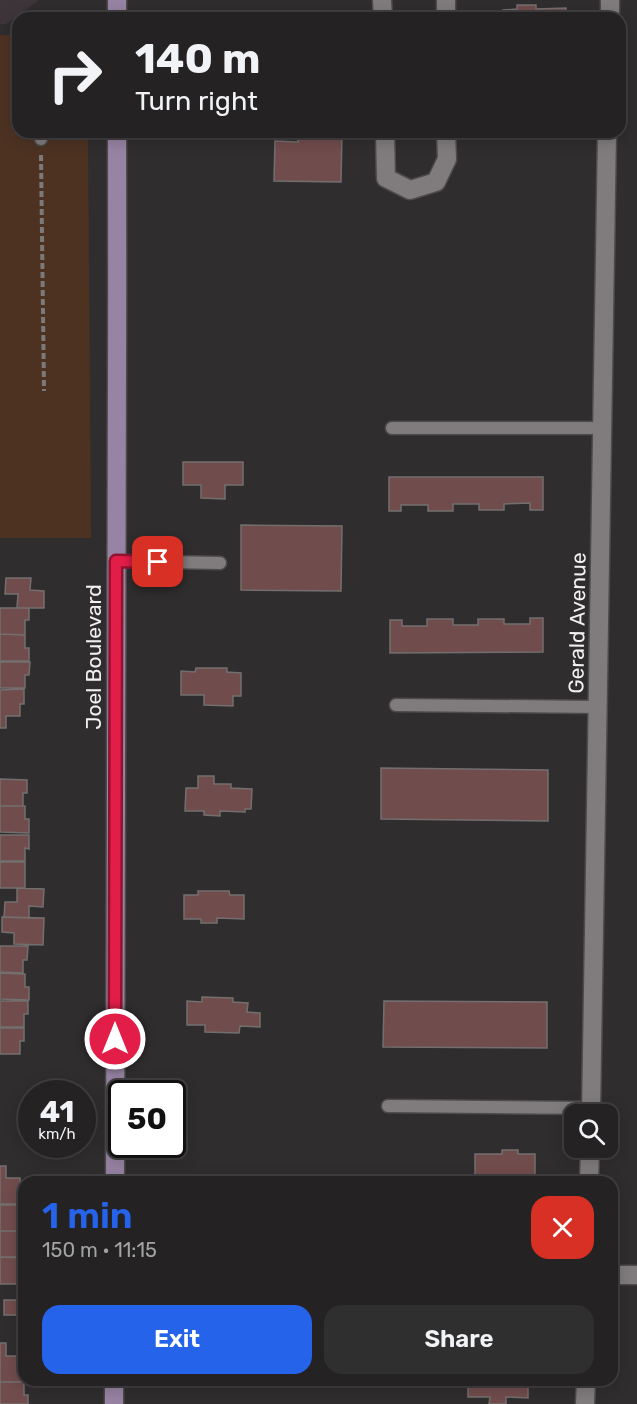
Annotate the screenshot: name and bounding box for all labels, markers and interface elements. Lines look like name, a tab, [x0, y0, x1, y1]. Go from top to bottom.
text: 140 m	[135, 34, 261, 84]
icon: right	[36, 36, 114, 114]
text: Turn right	[135, 85, 258, 117]
pin	[132, 536, 183, 587]
icon: arrive	[141, 545, 174, 578]
street label: Gerald Avenue	[563, 552, 591, 694]
street label: Joel Boulevard	[81, 584, 106, 730]
position arrow	[83, 1007, 147, 1071]
speed limit sign: 50	[108, 1080, 186, 1158]
text: 41	[40, 1094, 74, 1130]
map controls	[564, 1104, 618, 1158]
button: search	[564, 1104, 618, 1158]
text: km/h	[38, 1125, 76, 1143]
text: 1 min	[42, 1194, 133, 1237]
button: close	[531, 1196, 594, 1259]
text: 150 m · 11:15	[42, 1238, 157, 1262]
button: Exit	[42, 1305, 312, 1374]
button: Share	[324, 1305, 594, 1374]

